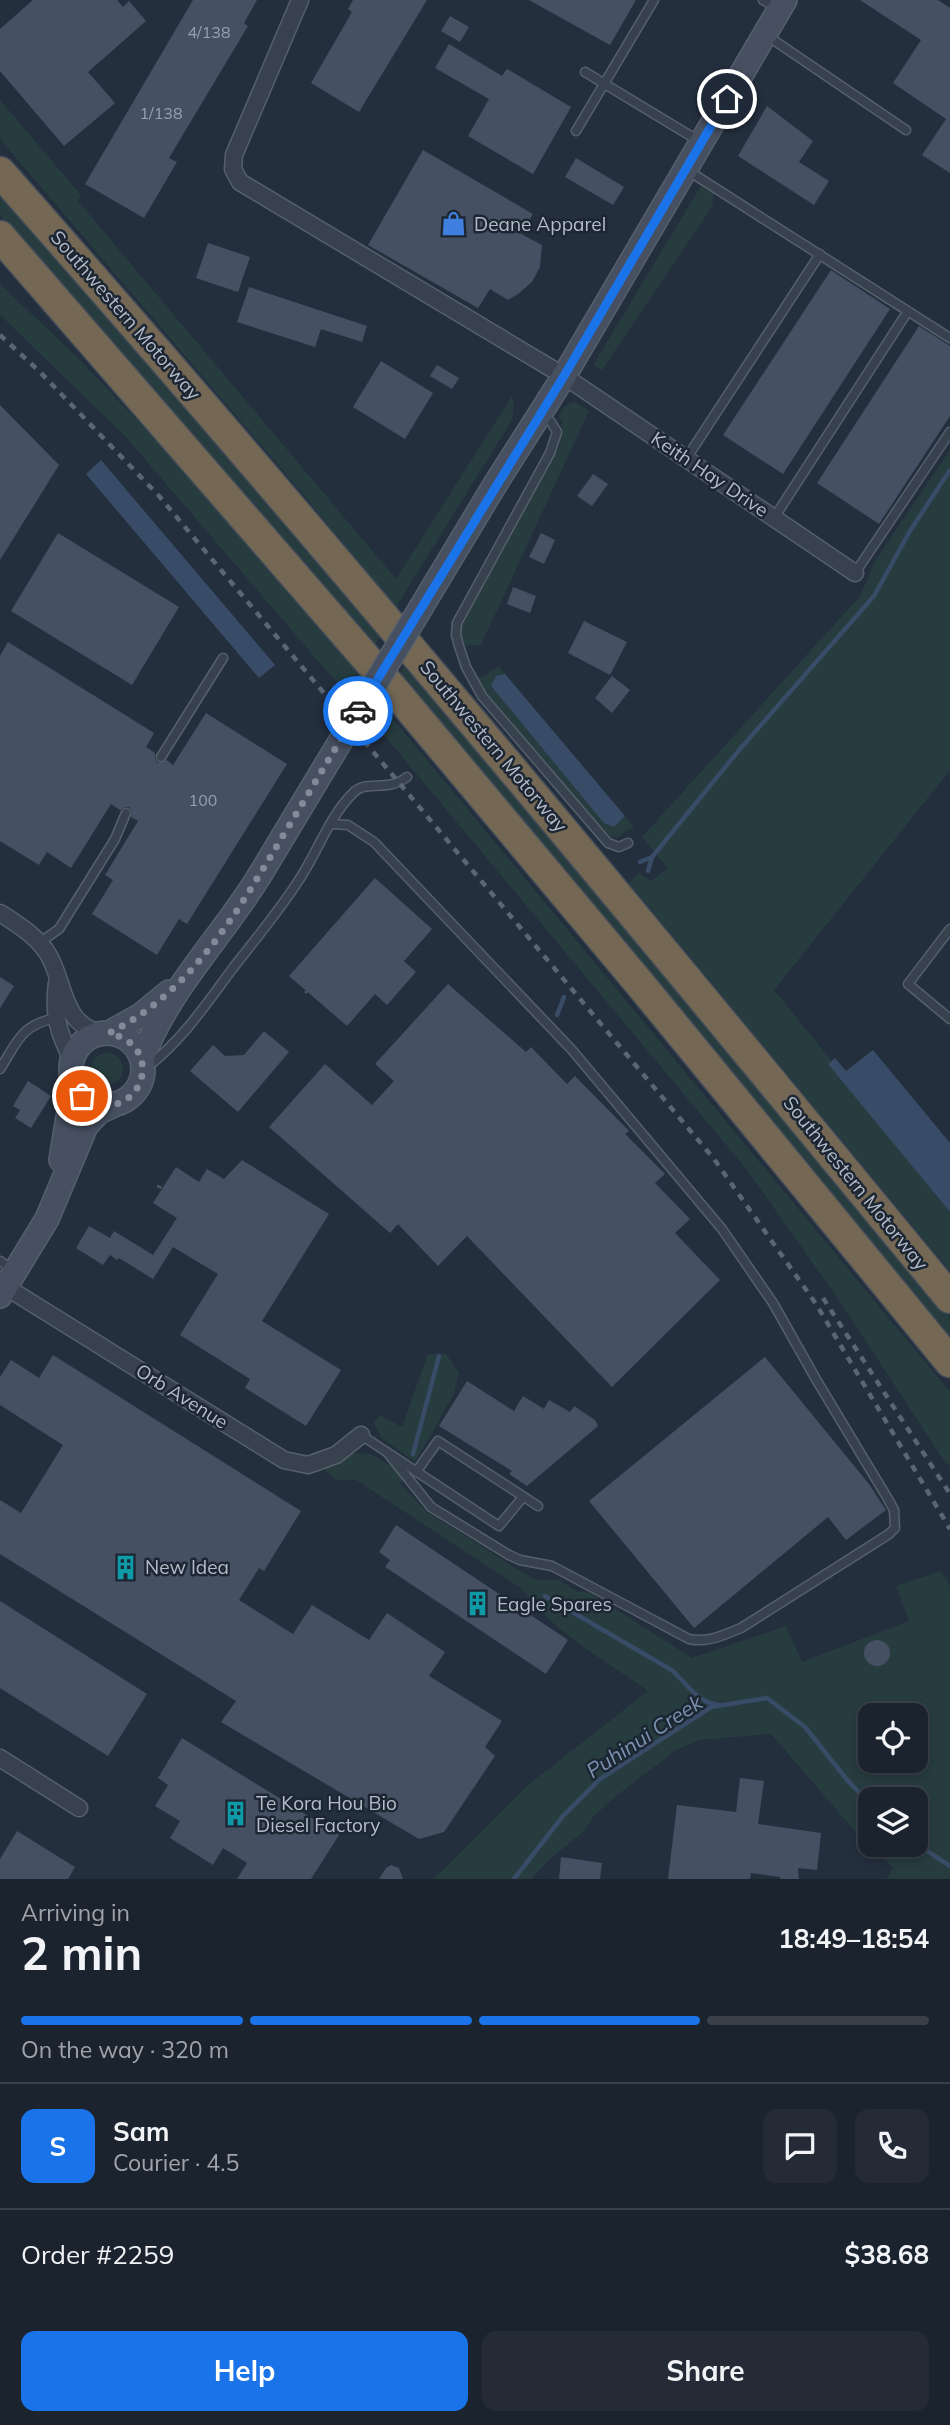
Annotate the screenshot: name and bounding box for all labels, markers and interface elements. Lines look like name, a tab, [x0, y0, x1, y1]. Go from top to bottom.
house number: 4/138	[188, 22, 230, 42]
pin	[697, 69, 757, 129]
icon: home	[708, 80, 746, 118]
house number: 1/138	[140, 103, 182, 123]
shop icon: Deane Apparel	[440, 210, 468, 238]
place label: Deane Apparel	[474, 212, 606, 236]
street label: Southwestern Motorway	[46, 225, 206, 405]
street label: Keith Hay Drive	[647, 426, 773, 522]
street label: Southwestern Motorway	[415, 655, 573, 837]
courier	[323, 676, 393, 746]
icon: car	[339, 692, 377, 730]
house number: 100	[189, 790, 217, 810]
pin	[52, 1066, 112, 1126]
icon: bag	[63, 1077, 101, 1115]
street label: Southwestern Motorway	[778, 1091, 934, 1275]
street label: Orb Avenue	[131, 1358, 233, 1434]
building icon: New Idea	[111, 1553, 139, 1581]
place label: New Idea	[145, 1555, 229, 1579]
building icon: Eagle Spares	[463, 1590, 491, 1618]
place label: Eagle Spares	[497, 1592, 612, 1616]
water label: Puhinui Creek	[581, 1688, 708, 1783]
map controls	[858, 1703, 928, 1857]
button: locate	[858, 1703, 928, 1773]
button: layers	[858, 1787, 928, 1857]
place label: Te Kora Hou Bio Diesel Factory	[256, 1791, 397, 1837]
building icon: Te Kora Hou Bio Diesel Factory	[222, 1800, 250, 1828]
text: Arriving in	[21, 1898, 130, 1927]
text: 18:49–18:54	[778, 1922, 929, 1955]
text: 2 min	[21, 1924, 142, 1982]
text: On the way · 320 m	[21, 2035, 229, 2064]
button: chat	[763, 2109, 837, 2183]
button: phone	[855, 2109, 929, 2183]
text: Sam	[113, 2115, 169, 2148]
text: S	[50, 2130, 66, 2163]
text: Courier · 4.5	[113, 2148, 239, 2177]
text: Order #2259	[21, 2238, 174, 2271]
text: $38.68	[845, 2238, 929, 2271]
button: Help	[21, 2331, 468, 2411]
button: Share	[482, 2331, 929, 2411]

